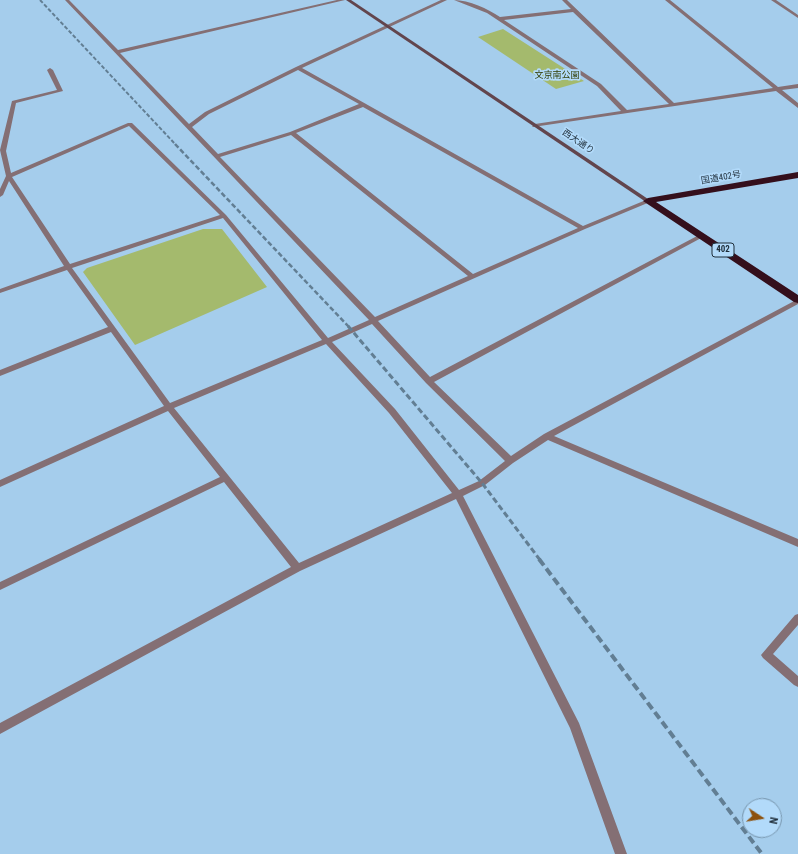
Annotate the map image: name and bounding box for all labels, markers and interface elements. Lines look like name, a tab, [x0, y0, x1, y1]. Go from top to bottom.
park label: 文京南公園	[535, 71, 579, 81]
street label: 西大通り	[560, 127, 596, 157]
street label: 国道402号	[700, 169, 742, 187]
road number: 402	[712, 243, 734, 257]
north arrow	[742, 798, 782, 838]
text: N	[766, 816, 780, 825]

